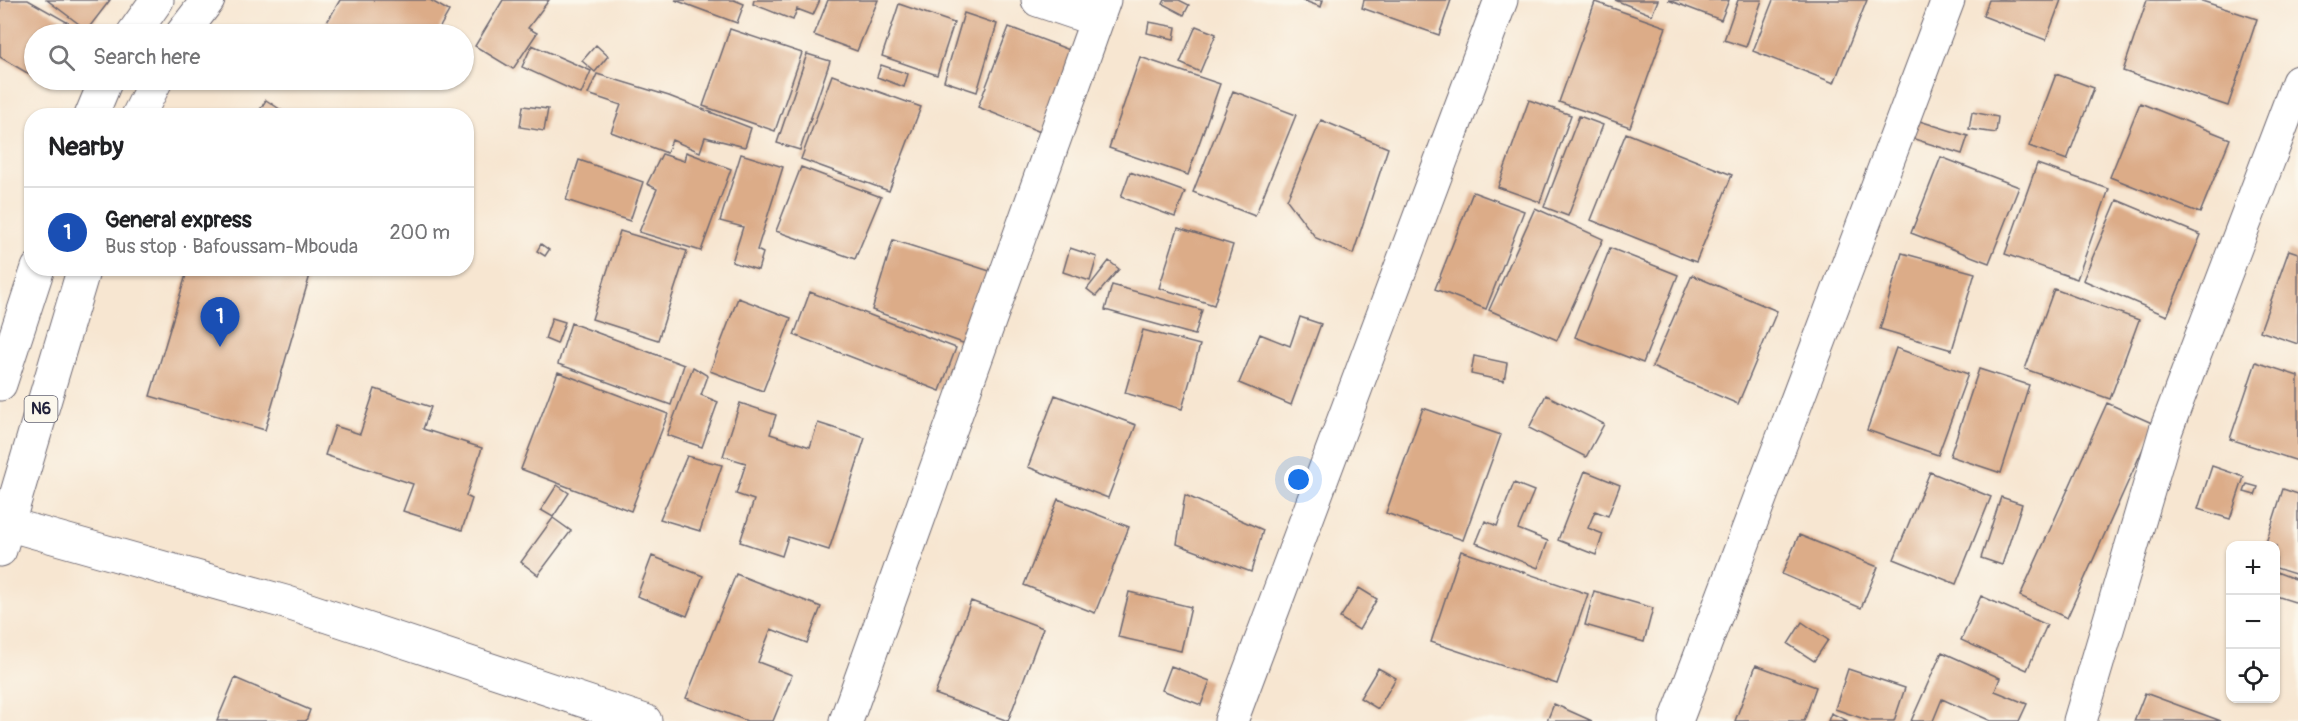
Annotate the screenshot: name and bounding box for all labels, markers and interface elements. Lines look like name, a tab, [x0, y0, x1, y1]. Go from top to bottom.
search box	[24, 24, 474, 90]
icon: search	[45, 41, 78, 74]
text: Search here	[93, 43, 200, 71]
text: Nearby	[48, 131, 124, 163]
text: General express	[105, 206, 252, 234]
text: 1	[64, 220, 71, 245]
text: 200 m	[389, 220, 450, 245]
text: Bus stop · Bafoussam-Mbouda	[105, 234, 358, 259]
pin: 1	[200, 298, 240, 347]
road number: N6	[24, 396, 57, 422]
your location	[1284, 465, 1313, 494]
map controls	[2226, 541, 2280, 703]
button: +	[2226, 541, 2280, 595]
button: −	[2226, 595, 2280, 649]
button: locate	[2226, 649, 2280, 703]

